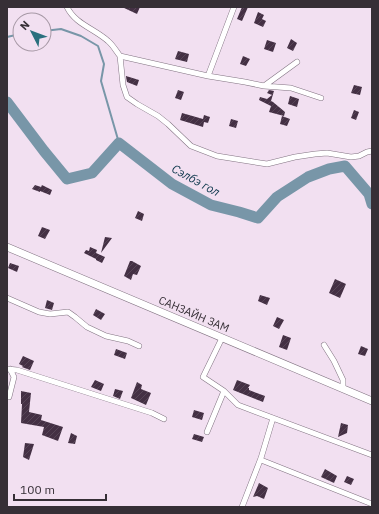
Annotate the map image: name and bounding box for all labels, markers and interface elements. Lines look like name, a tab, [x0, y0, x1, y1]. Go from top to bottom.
north arrow	[12, 12, 52, 52]
text: N	[17, 18, 32, 33]
water label: Сэлбэ гол	[169, 161, 223, 200]
street label: САНЗАЙН ЗАМ	[156, 293, 232, 335]
scale bar	[14, 476, 106, 502]
text: 100 m	[20, 482, 55, 497]

